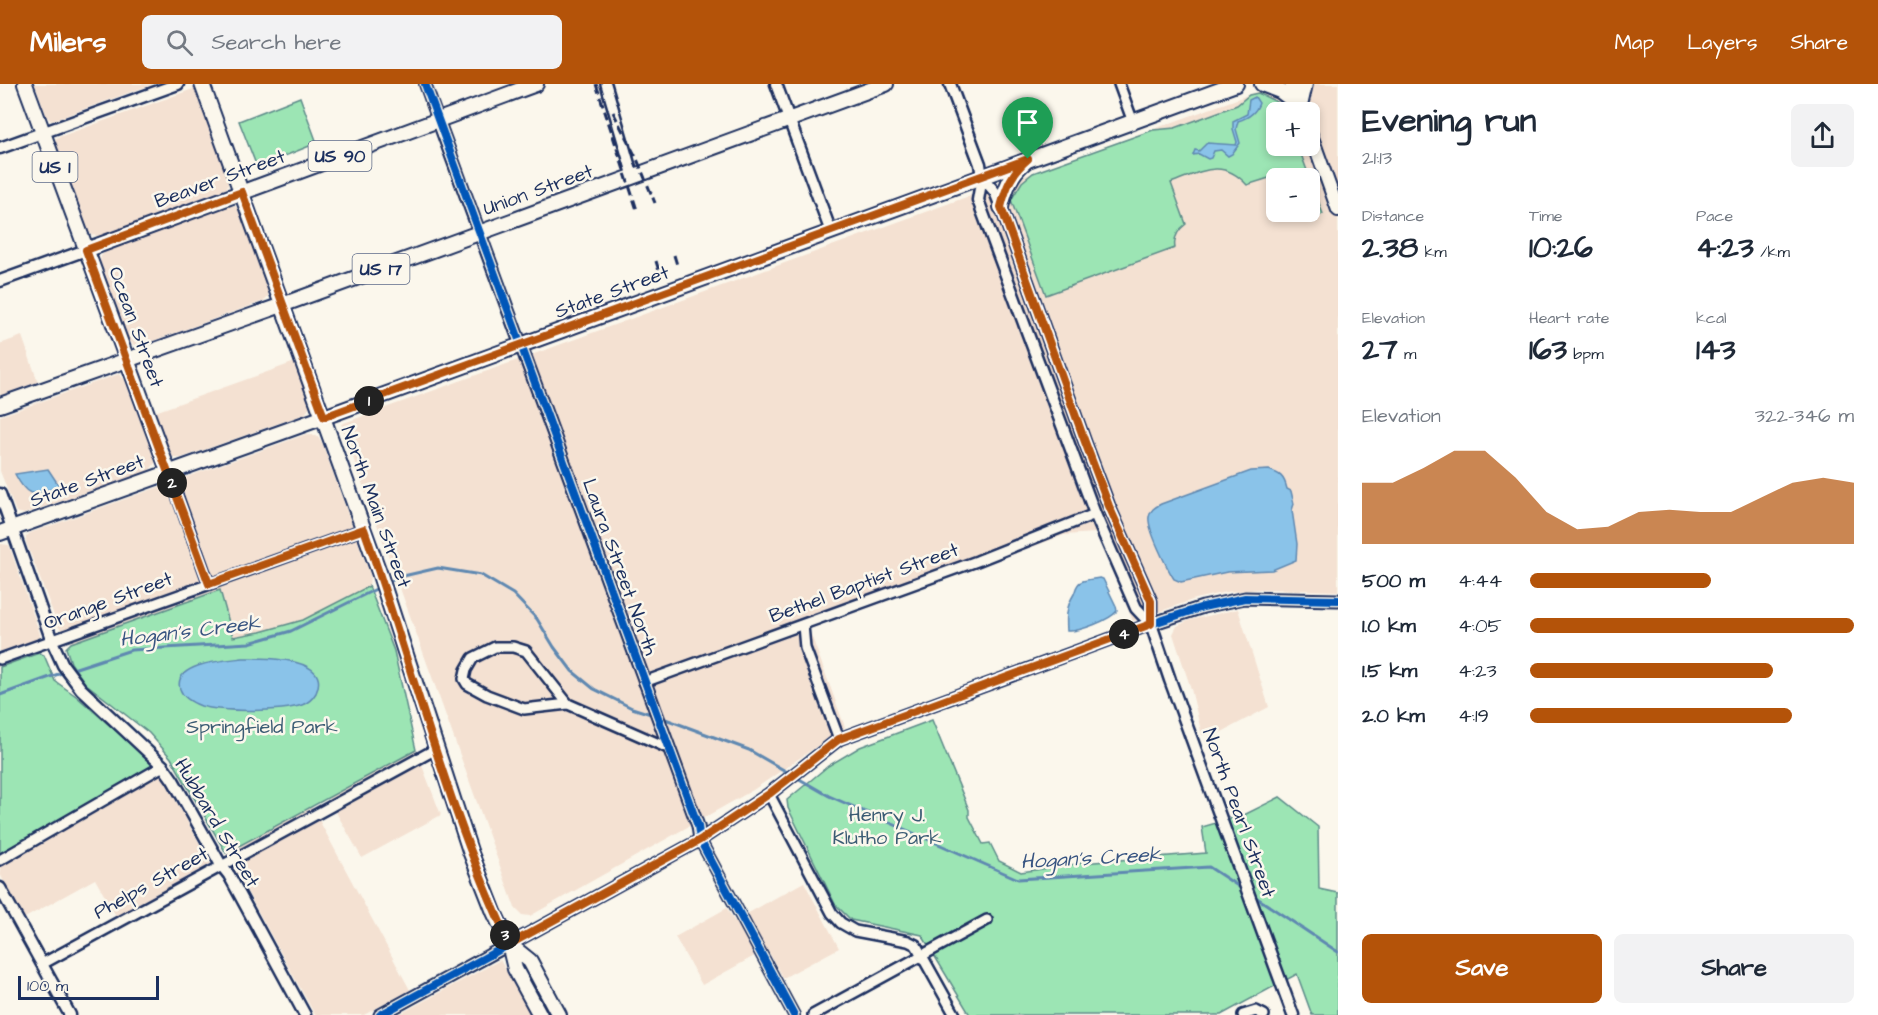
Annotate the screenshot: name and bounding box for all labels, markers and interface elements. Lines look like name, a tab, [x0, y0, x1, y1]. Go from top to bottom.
search box	[142, 15, 562, 69]
text: Milers	[30, 23, 106, 62]
icon: search	[163, 26, 196, 59]
text: Search here	[211, 27, 341, 58]
text: Map	[1614, 28, 1654, 57]
text: Layers	[1687, 28, 1757, 57]
text: Share	[1790, 28, 1848, 57]
pin	[1002, 97, 1053, 159]
text: Evening run	[1362, 98, 1536, 144]
map controls	[1266, 102, 1320, 222]
button: +	[1266, 102, 1320, 156]
button: share	[1791, 104, 1854, 167]
icon: arrive	[1011, 106, 1044, 139]
road number: US 90	[308, 141, 372, 171]
street label: Beaver Street	[151, 142, 289, 216]
text: 21:13	[1362, 144, 1392, 172]
road number: US 1	[32, 152, 78, 182]
street label: Union Street	[479, 157, 597, 223]
button: −	[1266, 168, 1320, 222]
text: Distance	[1362, 205, 1424, 227]
text: Time	[1529, 205, 1563, 227]
text: Pace	[1696, 205, 1733, 227]
text: 2.38	[1362, 227, 1418, 269]
text: 10:26	[1529, 227, 1593, 269]
text: 4:23	[1696, 227, 1754, 269]
text: km	[1418, 241, 1447, 263]
text: /km	[1754, 241, 1790, 263]
road number: US 17	[352, 254, 410, 284]
street label: State Street	[551, 258, 673, 326]
street label: Ocean Street	[101, 263, 171, 391]
text: Elevation	[1362, 307, 1425, 329]
text: Heart rate	[1529, 307, 1609, 329]
text: kcal	[1696, 307, 1727, 329]
text: 27	[1362, 329, 1398, 371]
text: 163	[1529, 329, 1567, 371]
text: 143	[1696, 329, 1736, 371]
text: m	[1398, 343, 1416, 365]
text: bpm	[1567, 343, 1604, 365]
pin: 1	[354, 386, 384, 416]
text: 1	[368, 390, 370, 412]
text: Elevation	[1362, 402, 1441, 430]
text: 322–346 m	[1755, 402, 1854, 430]
street label: North Main Street	[334, 422, 418, 592]
street label: State Street	[26, 447, 148, 515]
pin: 2	[157, 468, 187, 498]
text: 2	[167, 472, 177, 494]
street label: Laura Street North	[575, 475, 665, 659]
street label: Bethel Baptist Street	[765, 536, 963, 630]
street label: Orange Street	[40, 565, 177, 638]
text: 500 m	[1362, 567, 1425, 595]
text: 4:44	[1458, 567, 1502, 595]
water label: Hogan's Creek	[118, 608, 263, 655]
text: 1.0 km	[1362, 612, 1416, 640]
text: 4:05	[1458, 612, 1502, 640]
pin: 4	[1109, 619, 1139, 649]
text: 4	[1119, 623, 1129, 645]
text: 1.5 km	[1362, 657, 1417, 685]
text: 4:23	[1458, 657, 1497, 685]
text: 2.0 km	[1362, 702, 1425, 730]
text: 4:19	[1458, 702, 1489, 730]
park label: Springfield Park	[186, 713, 338, 742]
street label: North Pearl Street	[1195, 724, 1283, 902]
street label: Hubbard Street	[167, 753, 267, 893]
park label: Henry J. Klutho Park	[833, 801, 941, 852]
street label: Phelps Street	[88, 840, 214, 926]
water label: Hogan's Creek	[1020, 840, 1163, 877]
pin: 3	[490, 920, 520, 950]
text: 3	[501, 924, 509, 946]
button: Save	[1362, 934, 1602, 1003]
button: Share	[1614, 934, 1854, 1003]
scale bar	[18, 973, 159, 1000]
text: 100 m	[27, 975, 68, 997]

